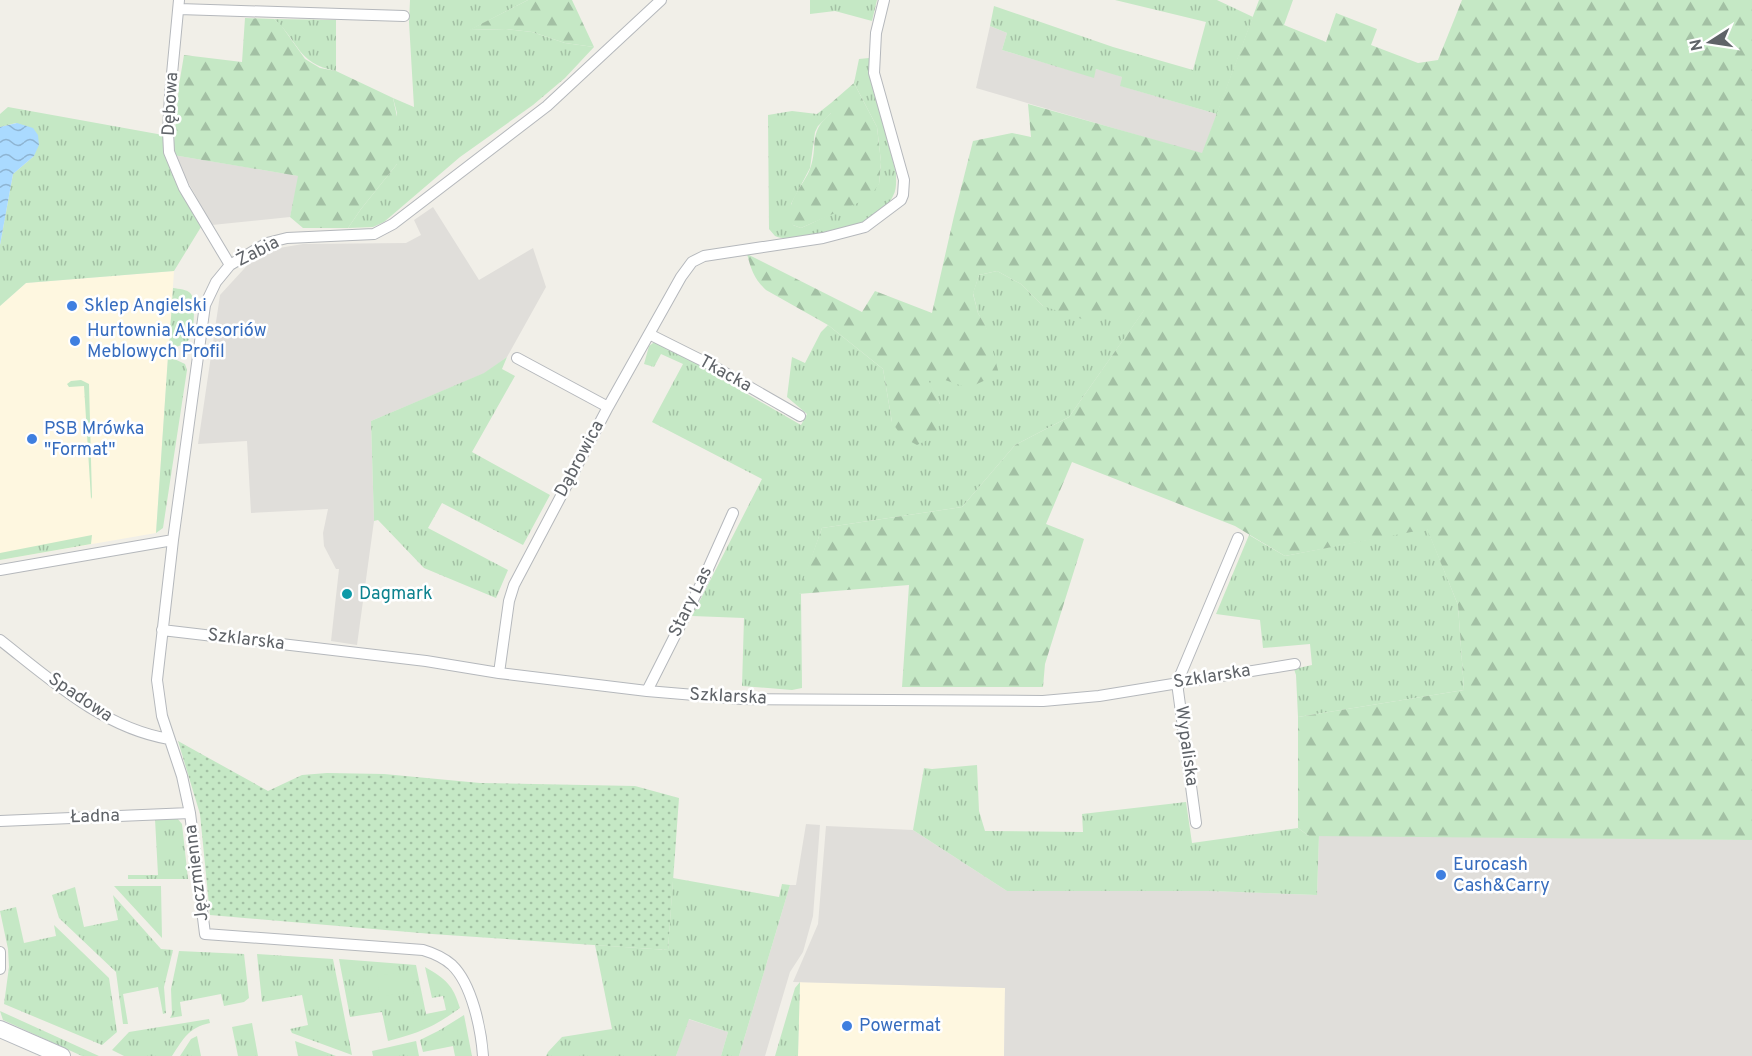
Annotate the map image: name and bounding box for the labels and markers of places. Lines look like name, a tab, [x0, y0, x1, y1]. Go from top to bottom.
place label: Sklep Angielski	[84, 295, 207, 318]
marker: Sklep Angielski	[65, 299, 79, 313]
place label: Hurtownia Akcesoriów Meblowych Profil	[87, 320, 267, 364]
marker: Hurtownia Akcesoriów Meblowych Profil	[68, 334, 82, 348]
place label: PSB Mrówka "Format"	[44, 418, 144, 462]
marker: PSB Mrówka "Format"	[25, 432, 39, 446]
place label: Dagmark	[359, 583, 432, 606]
marker: Dagmark	[340, 587, 354, 601]
place label: Eurocash Cash&Carry	[1453, 854, 1550, 898]
marker: Eurocash Cash&Carry	[1434, 868, 1448, 882]
place label: Powermat	[859, 1015, 941, 1038]
marker: Powermat	[840, 1019, 854, 1033]

